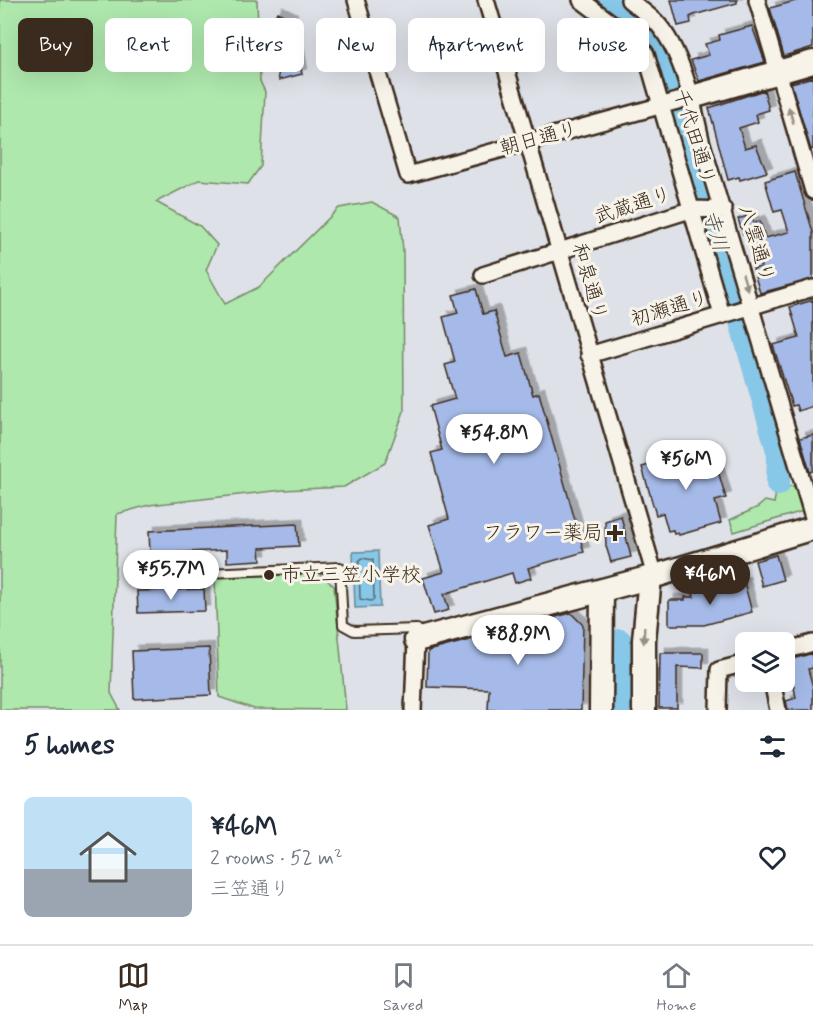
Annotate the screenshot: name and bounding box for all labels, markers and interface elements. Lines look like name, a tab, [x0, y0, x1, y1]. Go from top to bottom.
chip: Buy	[18, 18, 93, 72]
chip: Rent	[105, 18, 192, 72]
chip: Filters	[204, 18, 304, 72]
chip: New	[316, 18, 396, 72]
chip: Apartment	[408, 18, 545, 72]
chip: House	[557, 18, 649, 72]
street label: 千代田通り	[666, 85, 722, 189]
one-way arrow	[786, 106, 795, 124]
street label: 朝日通り	[497, 116, 581, 162]
street label: 武蔵通り	[591, 181, 675, 231]
street label: 八雲通り	[731, 202, 781, 286]
water label: 寺川	[696, 207, 734, 255]
street label: 和泉通り	[565, 240, 613, 324]
one-way arrow	[741, 273, 750, 291]
street label: 初瀬通り	[628, 284, 712, 334]
pin: ¥54.8M	[445, 414, 543, 465]
text: ¥54.8M	[460, 420, 528, 447]
pin: ¥56M	[650, 440, 722, 491]
text: ¥56M	[660, 446, 712, 473]
place label: フラワー薬局	[483, 520, 603, 547]
marker: フラワー薬局	[608, 526, 622, 540]
pin: ¥55.7M	[122, 550, 220, 601]
pin: ¥46M	[674, 555, 746, 606]
text: ¥55.7M	[137, 556, 205, 583]
text: ¥46M	[684, 561, 736, 588]
place label: 市立三笠小学校	[281, 562, 421, 589]
marker: 市立三笠小学校	[262, 568, 276, 582]
pin: ¥88.9M	[469, 615, 567, 666]
text: ¥88.9M	[485, 621, 551, 648]
one-way arrow	[640, 626, 649, 645]
map controls	[735, 632, 795, 692]
button: layers	[735, 632, 795, 692]
text: 5 homes	[24, 729, 115, 763]
icon: filters	[756, 730, 789, 763]
text: ¥46M	[210, 811, 277, 845]
icon: home	[72, 821, 144, 893]
icon: heart	[756, 841, 789, 874]
text: 2 rooms · 52 m²	[210, 845, 343, 872]
text: 三笠通り	[210, 876, 290, 903]
tab: Map	[117, 959, 150, 1016]
tab: Saved	[383, 959, 423, 1016]
tab: Home	[657, 959, 696, 1016]

